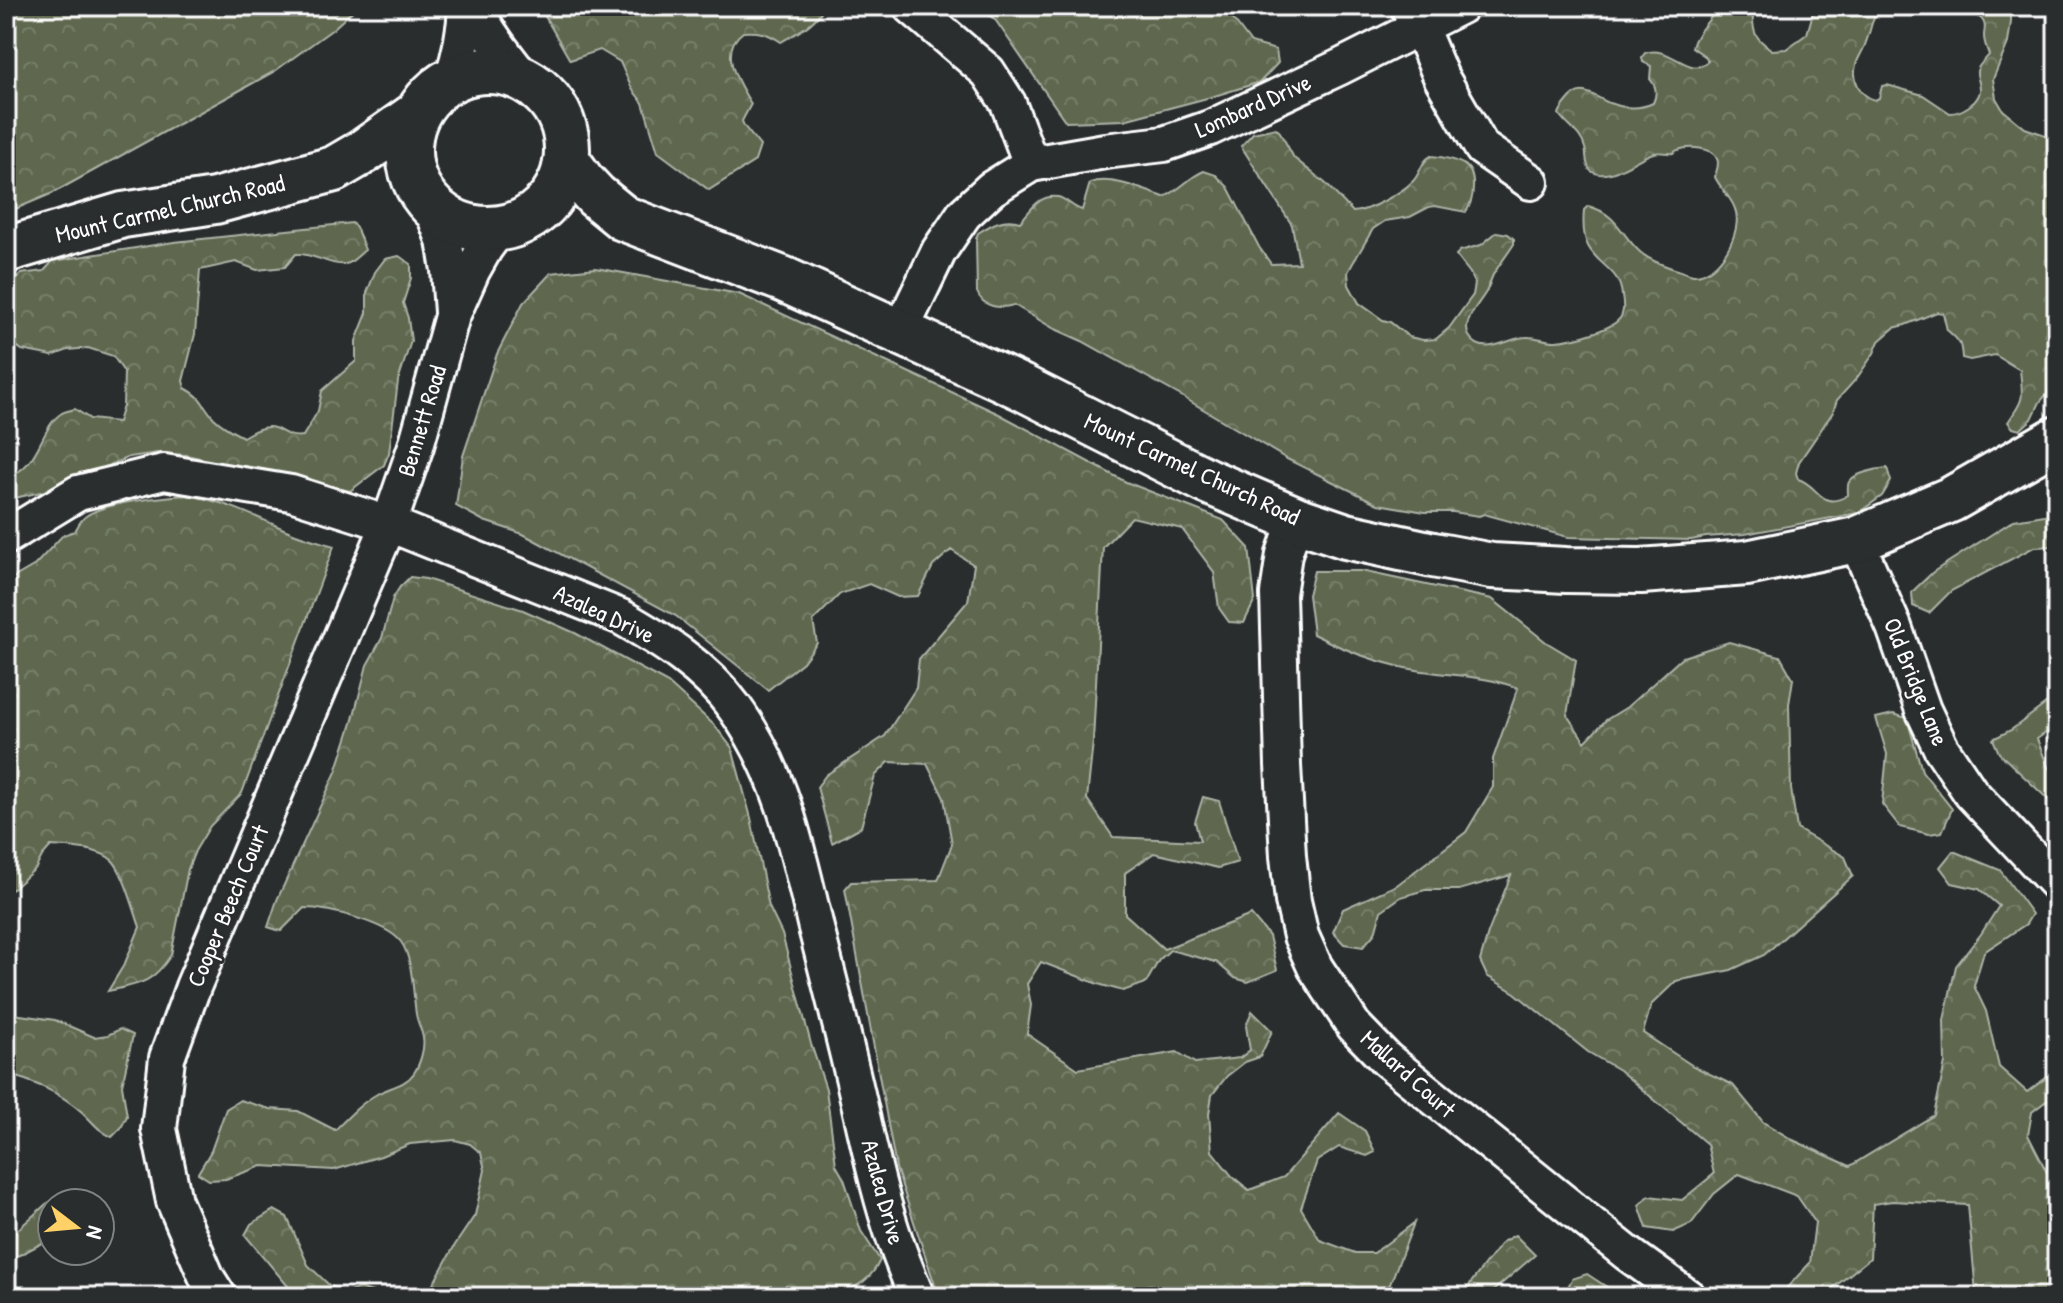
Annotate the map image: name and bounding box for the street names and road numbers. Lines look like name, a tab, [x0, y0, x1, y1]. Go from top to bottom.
street label: Lombard Drive	[1190, 65, 1316, 145]
street label: Mount Carmel Church Road	[52, 166, 287, 250]
street label: Bennett Road	[389, 361, 453, 480]
street label: Mount Carmel Church Road	[1080, 404, 1305, 532]
street label: Azalea Drive	[549, 576, 660, 650]
street label: Old Bridge Lane	[1877, 613, 1957, 751]
street label: Cooper Beech Court	[179, 819, 276, 992]
street label: Mallard Court	[1354, 1022, 1464, 1125]
street label: Azalea Drive	[855, 1136, 913, 1248]

